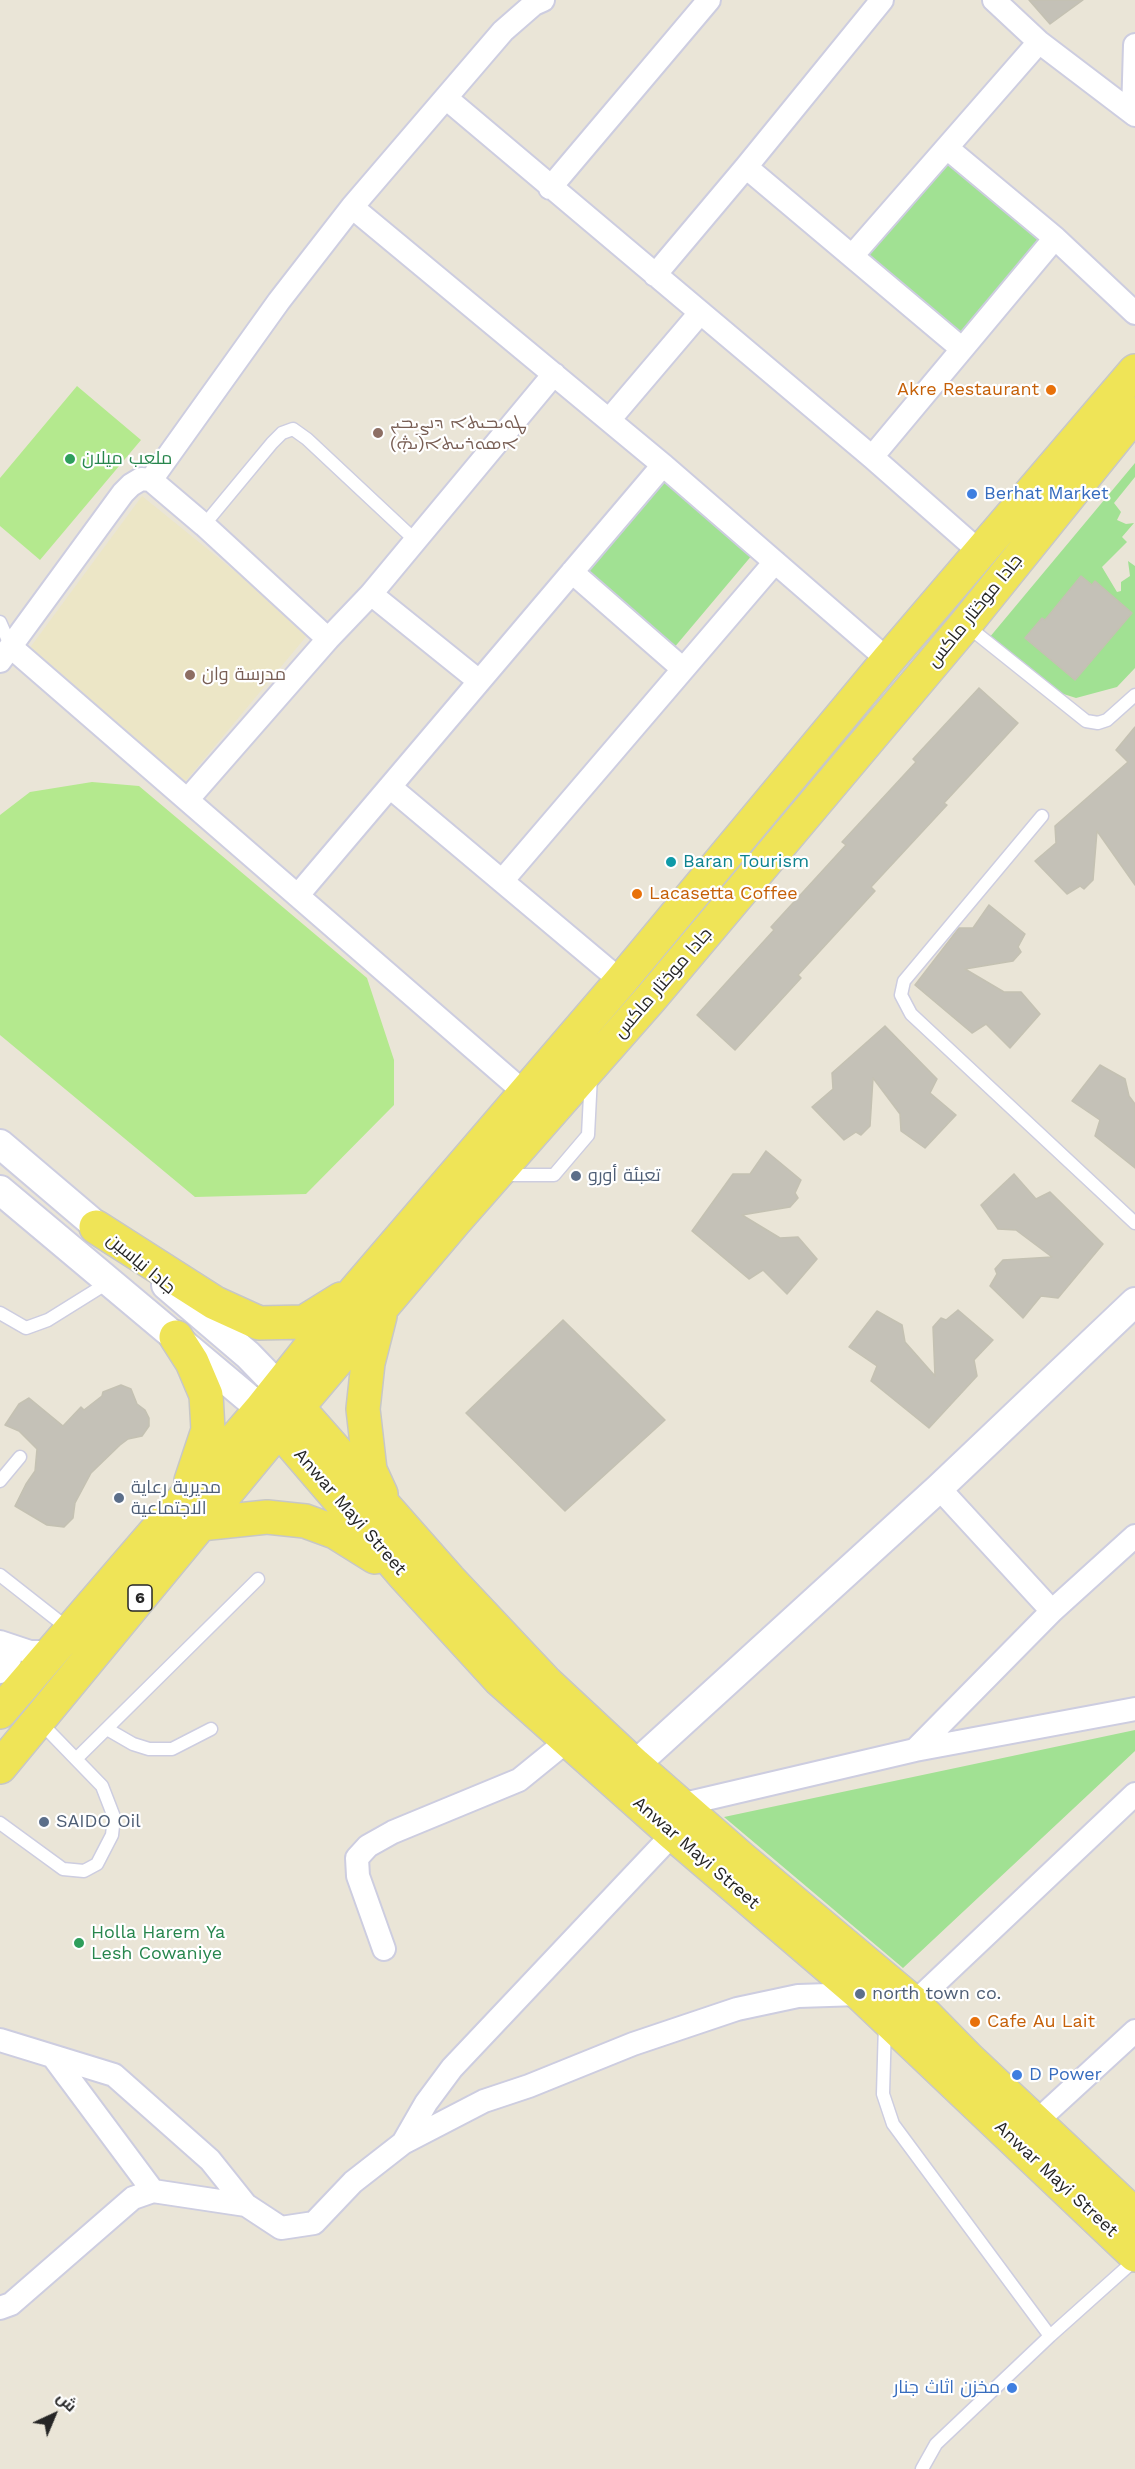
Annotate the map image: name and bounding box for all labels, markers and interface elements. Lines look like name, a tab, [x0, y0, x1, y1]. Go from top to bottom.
place label: Akre Restaurant	[897, 379, 1039, 401]
marker: Akre Restaurant	[1044, 383, 1058, 397]
place label: ܛܘܝܒܝܬܐ ܕܢܨܝܒܝܢ ܐܣܘܪܝܝܬܐ(ܞ)	[390, 412, 527, 454]
marker: ܛܘܝܒܝܬܐ ܕܢܨܝܒܝܢ ܐܣܘܪܝܝܬܐ(ܞ)	[371, 426, 385, 440]
place label: ملعب ميلان	[82, 448, 172, 470]
marker: ملعب ميلان	[63, 452, 77, 466]
place label: Berhat Market	[984, 483, 1108, 505]
marker: Berhat Market	[965, 487, 979, 501]
street label: جادا موختار ماكس	[923, 550, 1027, 672]
place label: مدرسة وان	[202, 664, 286, 686]
marker: مدرسة وان	[183, 668, 197, 682]
place label: Baran Tourism	[683, 851, 809, 873]
marker: Baran Tourism	[664, 855, 678, 869]
place label: Lacasetta Coffee	[649, 883, 798, 905]
marker: Lacasetta Coffee	[630, 887, 644, 901]
street label: جادا موختار ماكس	[609, 923, 717, 1043]
place label: تعبئة أورو	[588, 1165, 661, 1187]
marker: تعبئة أورو	[569, 1169, 583, 1183]
street label: جادا نیاسین	[102, 1229, 180, 1299]
street label: Anwar Mayi Street	[289, 1444, 411, 1580]
place label: مديرية رعاية الاجتماعية	[131, 1477, 221, 1520]
marker: مديرية رعاية الاجتماعية	[112, 1491, 126, 1505]
road number: 6	[128, 1585, 152, 1611]
street label: Anwar Mayi Street	[628, 1792, 764, 1914]
place label: SAIDO Oil	[56, 1811, 141, 1833]
marker: SAIDO Oil	[37, 1815, 51, 1829]
place label: Holla Harem Ya Lesh Cowaniye	[91, 1922, 225, 1964]
marker: Holla Harem Ya Lesh Cowaniye	[72, 1936, 86, 1950]
place label: north town co.	[872, 1983, 1001, 2005]
marker: north town co.	[853, 1987, 867, 2001]
place label: Cafe Au Lait	[987, 2011, 1095, 2033]
marker: Cafe Au Lait	[968, 2015, 982, 2029]
place label: D Power	[1029, 2064, 1102, 2086]
marker: D Power	[1010, 2068, 1024, 2082]
street label: Anwar Mayi Street	[990, 2116, 1122, 2242]
place label: مخزن اثاث جنار	[893, 2377, 1000, 2399]
marker: مخزن اثاث جنار	[1005, 2381, 1019, 2395]
north arrow	[24, 2385, 84, 2445]
text: ش	[53, 2388, 81, 2416]

